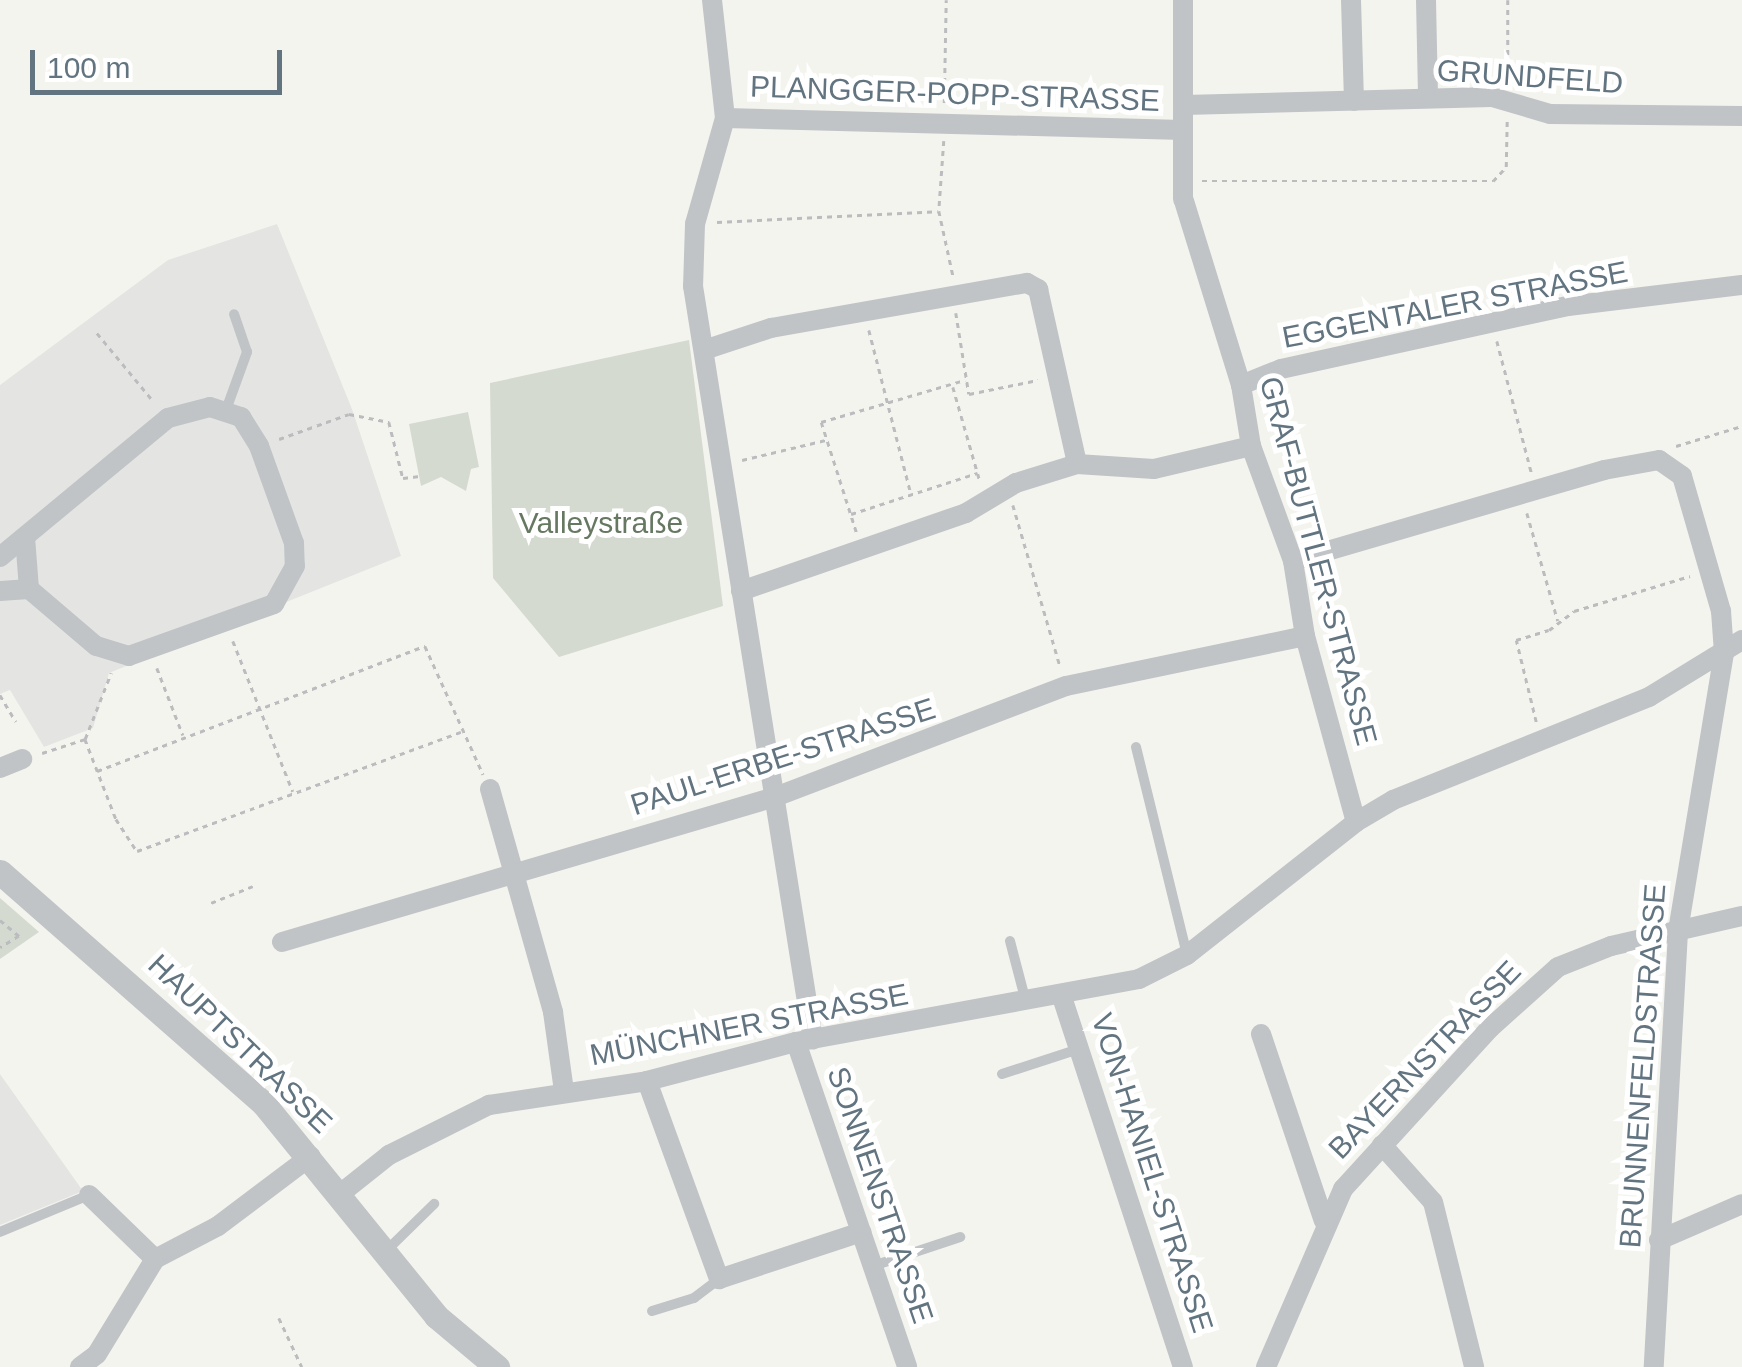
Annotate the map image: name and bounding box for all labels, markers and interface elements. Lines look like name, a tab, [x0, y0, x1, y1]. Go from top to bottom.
scale bar	[35, 30, 288, 92]
text: 100 m	[47, 51, 130, 84]
street label: GRUNDFELD	[1436, 53, 1624, 101]
street label: PLANGGER-POPP-STRASSE	[749, 69, 1161, 119]
street label: EGGENTALER STRASSE	[1279, 254, 1631, 356]
street label: GRAF-BUTTLER-STRASSE	[1251, 373, 1385, 749]
park label: Valleystraße	[519, 505, 683, 541]
street label: PAUL-ERBE-STRASSE	[626, 691, 940, 823]
street label: BRUNNENFELDSTRASSE	[1612, 883, 1674, 1249]
street label: HAUPTSTRASSE	[141, 947, 339, 1141]
street label: BAYERNSTRASSE	[1321, 954, 1529, 1166]
street label: MÜNCHNER STRASSE	[587, 976, 911, 1074]
street label: VON-HANIEL-STRASSE	[1083, 1009, 1221, 1337]
street label: SONNENSTRASSE	[819, 1062, 941, 1328]

